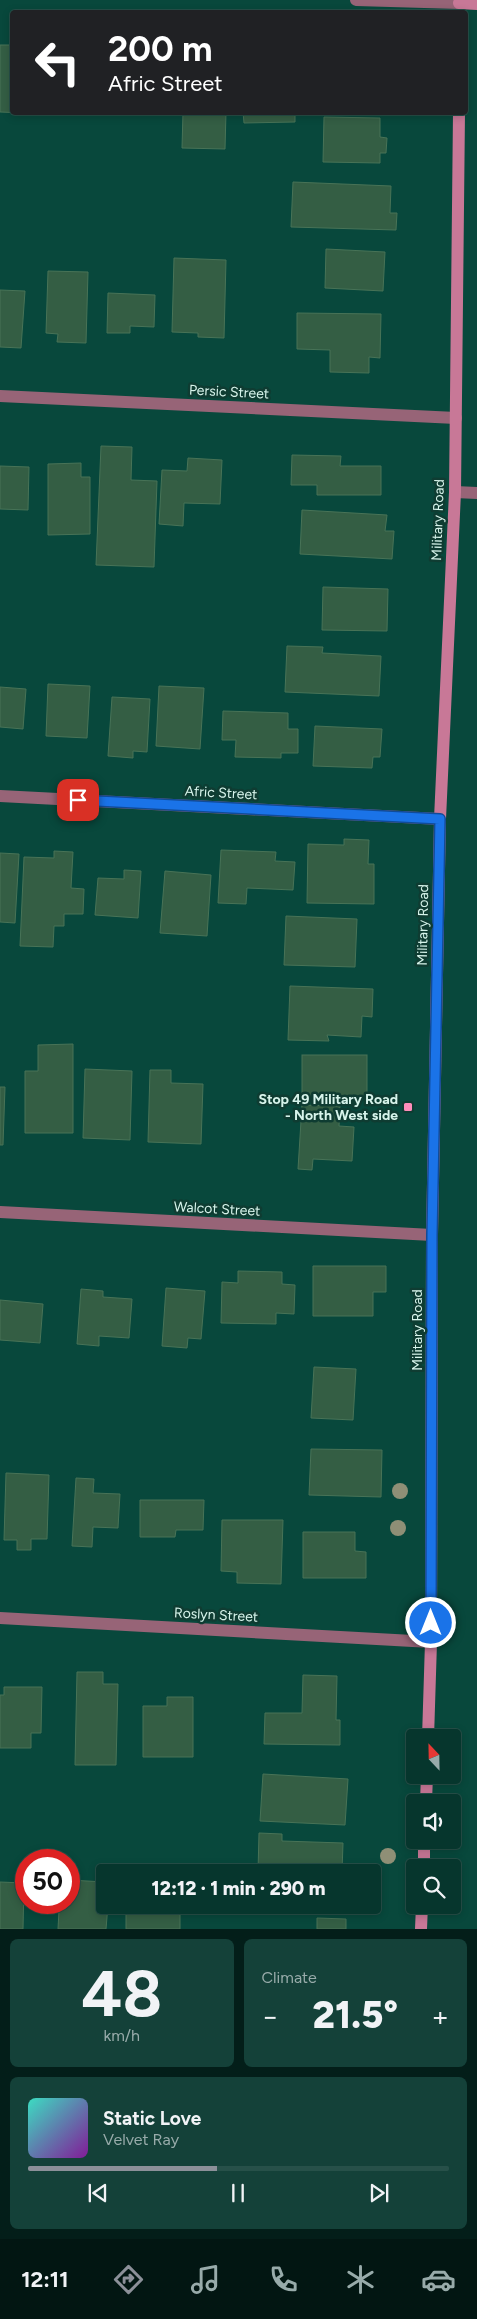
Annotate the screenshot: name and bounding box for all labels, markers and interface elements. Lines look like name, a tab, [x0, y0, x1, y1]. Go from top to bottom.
text: 200 m	[108, 28, 212, 70]
icon: left	[25, 30, 90, 95]
text: Afric Street	[108, 70, 223, 97]
street label: Persic Street	[188, 381, 270, 403]
street label: Military Road	[428, 479, 448, 561]
pin	[57, 779, 99, 821]
street label: Afric Street	[184, 783, 258, 803]
icon: arrive	[64, 786, 92, 814]
street label: Military Road	[414, 884, 432, 966]
place label: Stop 49 Military Road - North West side	[258, 1091, 398, 1124]
marker: Stop 49 Military Road - North West side	[402, 1101, 414, 1113]
street label: Walcot Street	[173, 1198, 261, 1220]
street label: Military Road	[409, 1289, 426, 1371]
position arrow	[404, 1596, 456, 1648]
street label: Roslyn Street	[173, 1604, 259, 1626]
north arrow	[406, 1729, 461, 1784]
map controls	[406, 1729, 461, 1914]
button: sound	[406, 1794, 461, 1849]
speed limit sign: 50	[15, 1849, 80, 1914]
button: search	[406, 1859, 461, 1914]
text: 12:12 · 1 min · 290 m	[152, 1877, 325, 1900]
text: 48	[81, 1954, 162, 2032]
text: Climate	[262, 1968, 317, 1987]
text: 21.5°	[313, 1992, 398, 2038]
text: −	[262, 1999, 279, 2033]
text: +	[432, 1999, 449, 2033]
text: km/h	[103, 2026, 140, 2045]
text: Static Love	[103, 2107, 201, 2130]
text: Velvet Ray	[103, 2130, 179, 2149]
icon: previous	[84, 2179, 112, 2207]
icon: pause	[224, 2179, 252, 2207]
icon: next	[365, 2179, 393, 2207]
icon: directions	[111, 2262, 146, 2297]
icon: music	[188, 2262, 223, 2297]
icon: phone	[266, 2262, 301, 2297]
icon: climate	[343, 2262, 378, 2297]
icon: car	[421, 2262, 456, 2297]
text: 12:11	[21, 2266, 68, 2293]

